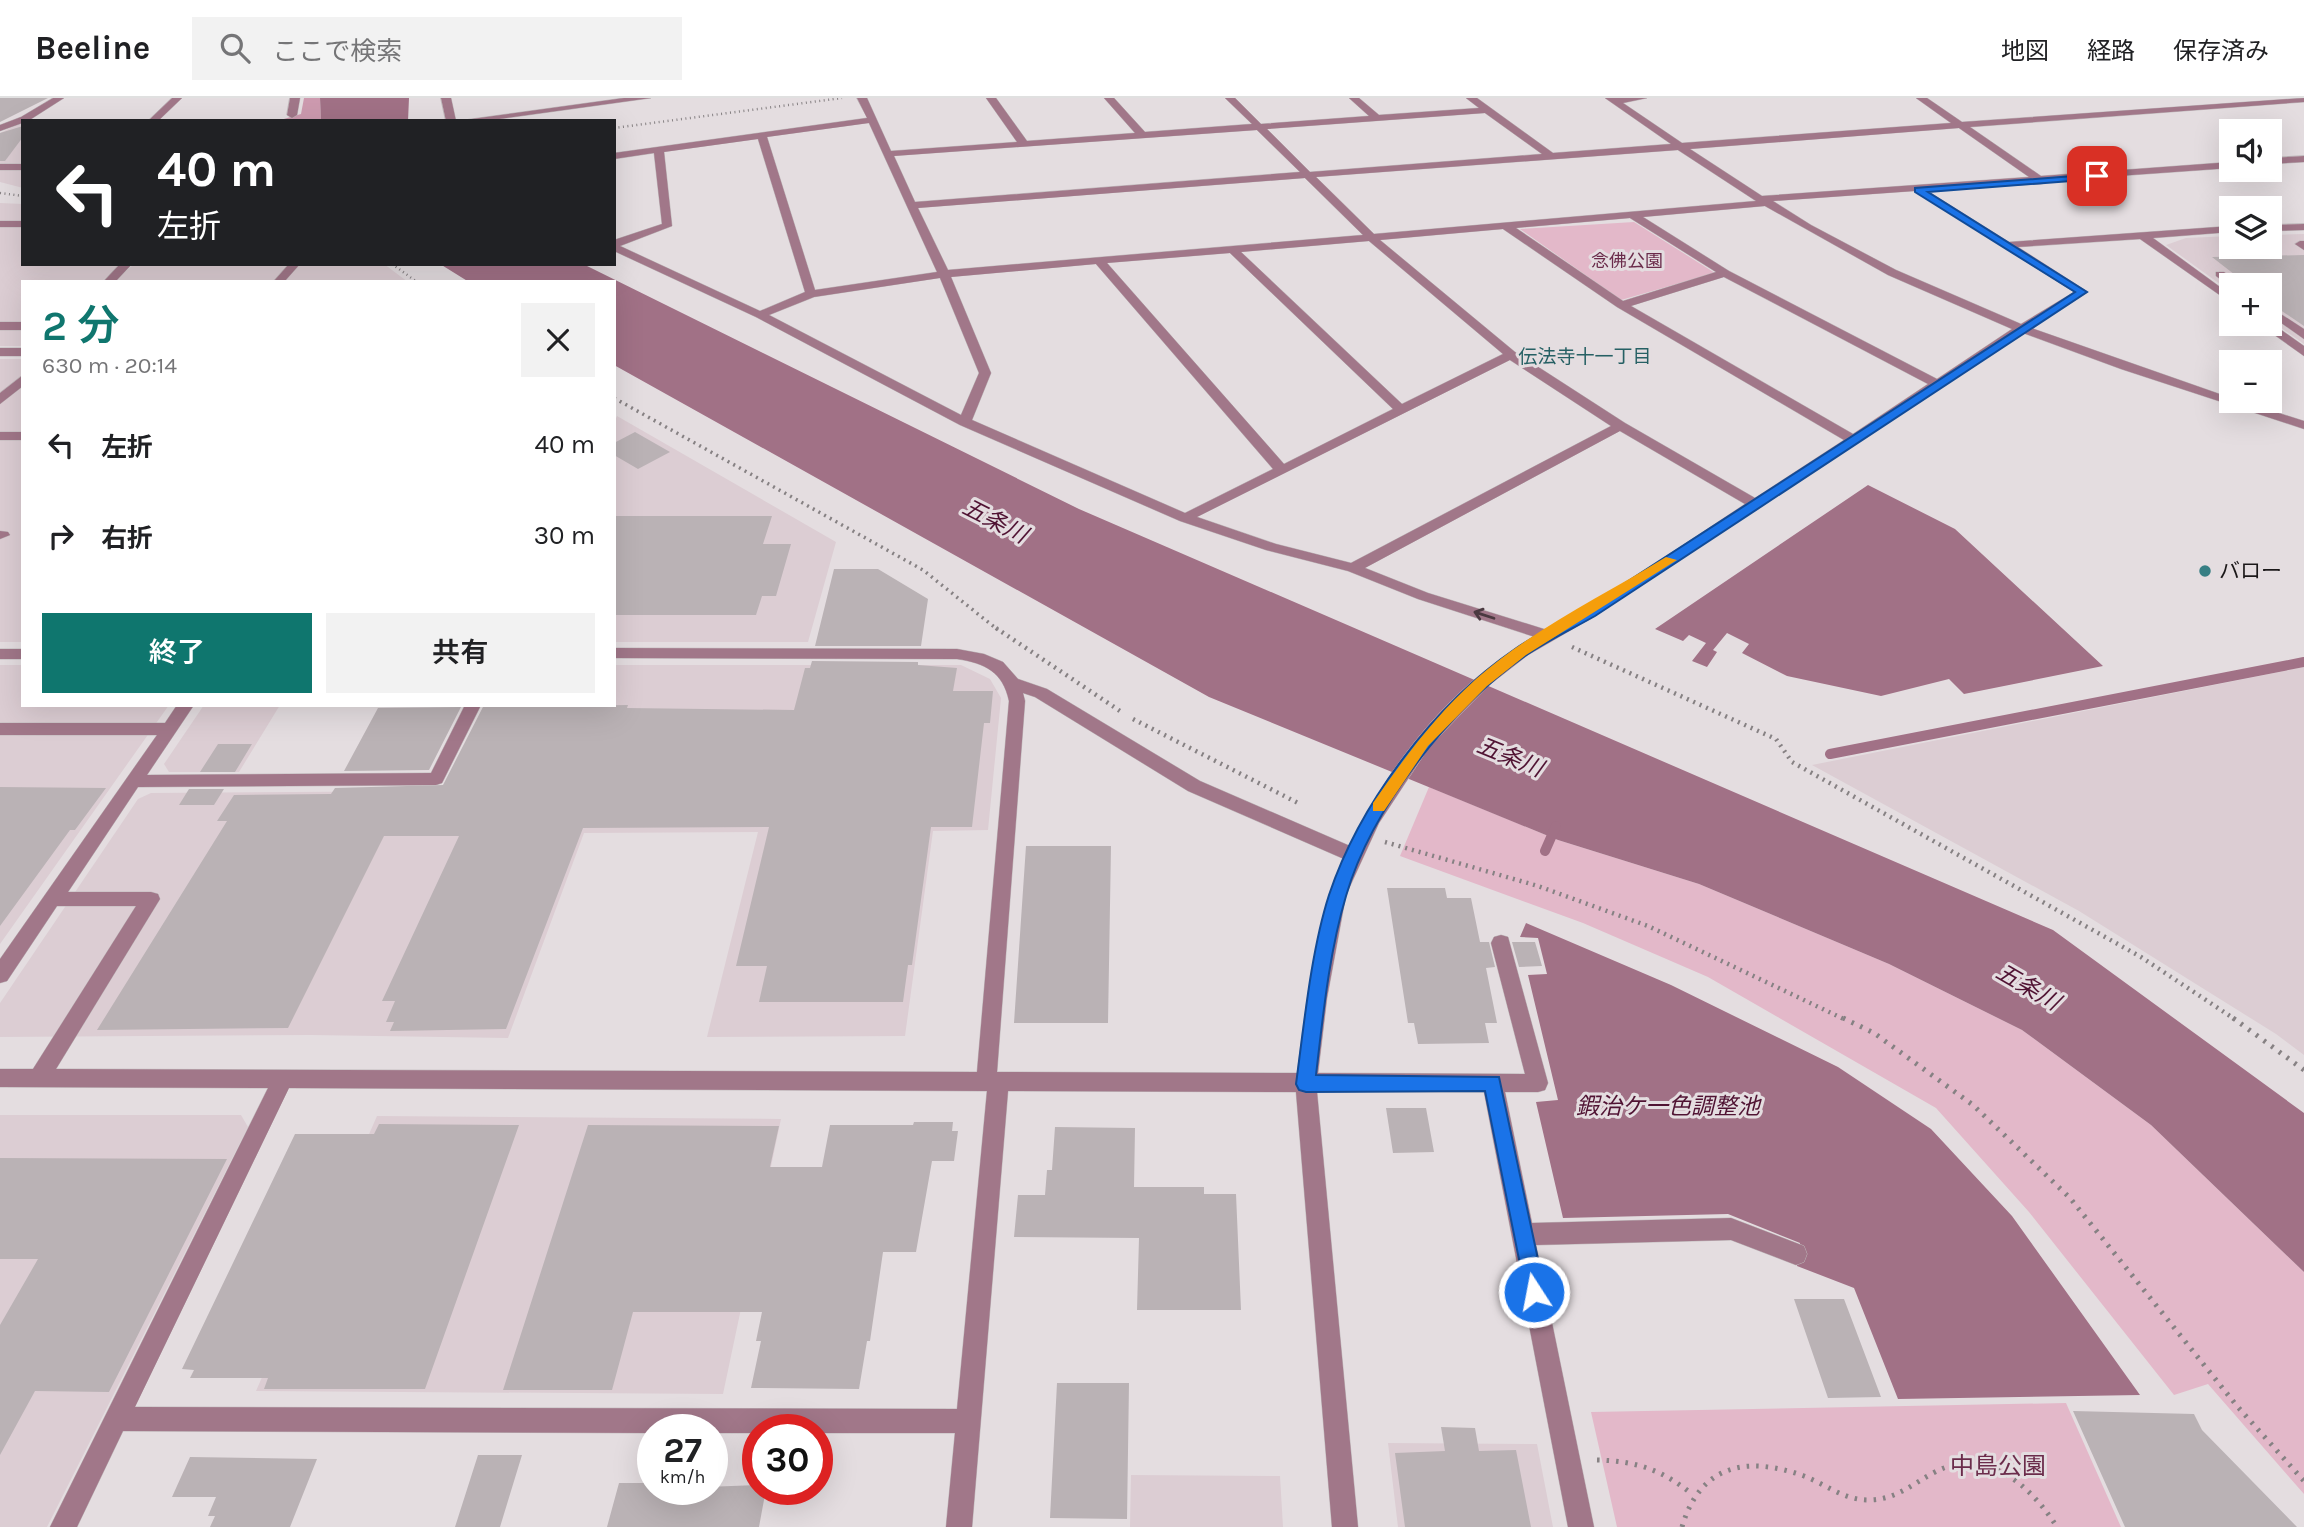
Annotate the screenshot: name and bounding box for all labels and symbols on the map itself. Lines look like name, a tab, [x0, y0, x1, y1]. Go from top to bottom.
pin	[2067, 146, 2127, 206]
park label: 念佛公園	[1591, 250, 1663, 272]
district label: 伝法寺十一丁目	[1518, 346, 1652, 368]
water label: 五条川	[958, 493, 1035, 550]
place label: バロー	[2219, 559, 2282, 583]
marker: バロー	[2197, 563, 2213, 579]
one-way arrow	[1473, 608, 1495, 621]
water label: 五条川	[1473, 732, 1550, 784]
water label: 五条川	[1991, 958, 2067, 1017]
water label: 鍜治ケ一色調整池	[1576, 1093, 1762, 1120]
position arrow	[1497, 1255, 1571, 1329]
speed limit sign: 30	[742, 1414, 833, 1505]
park label: 中島公園	[1950, 1452, 2046, 1480]

